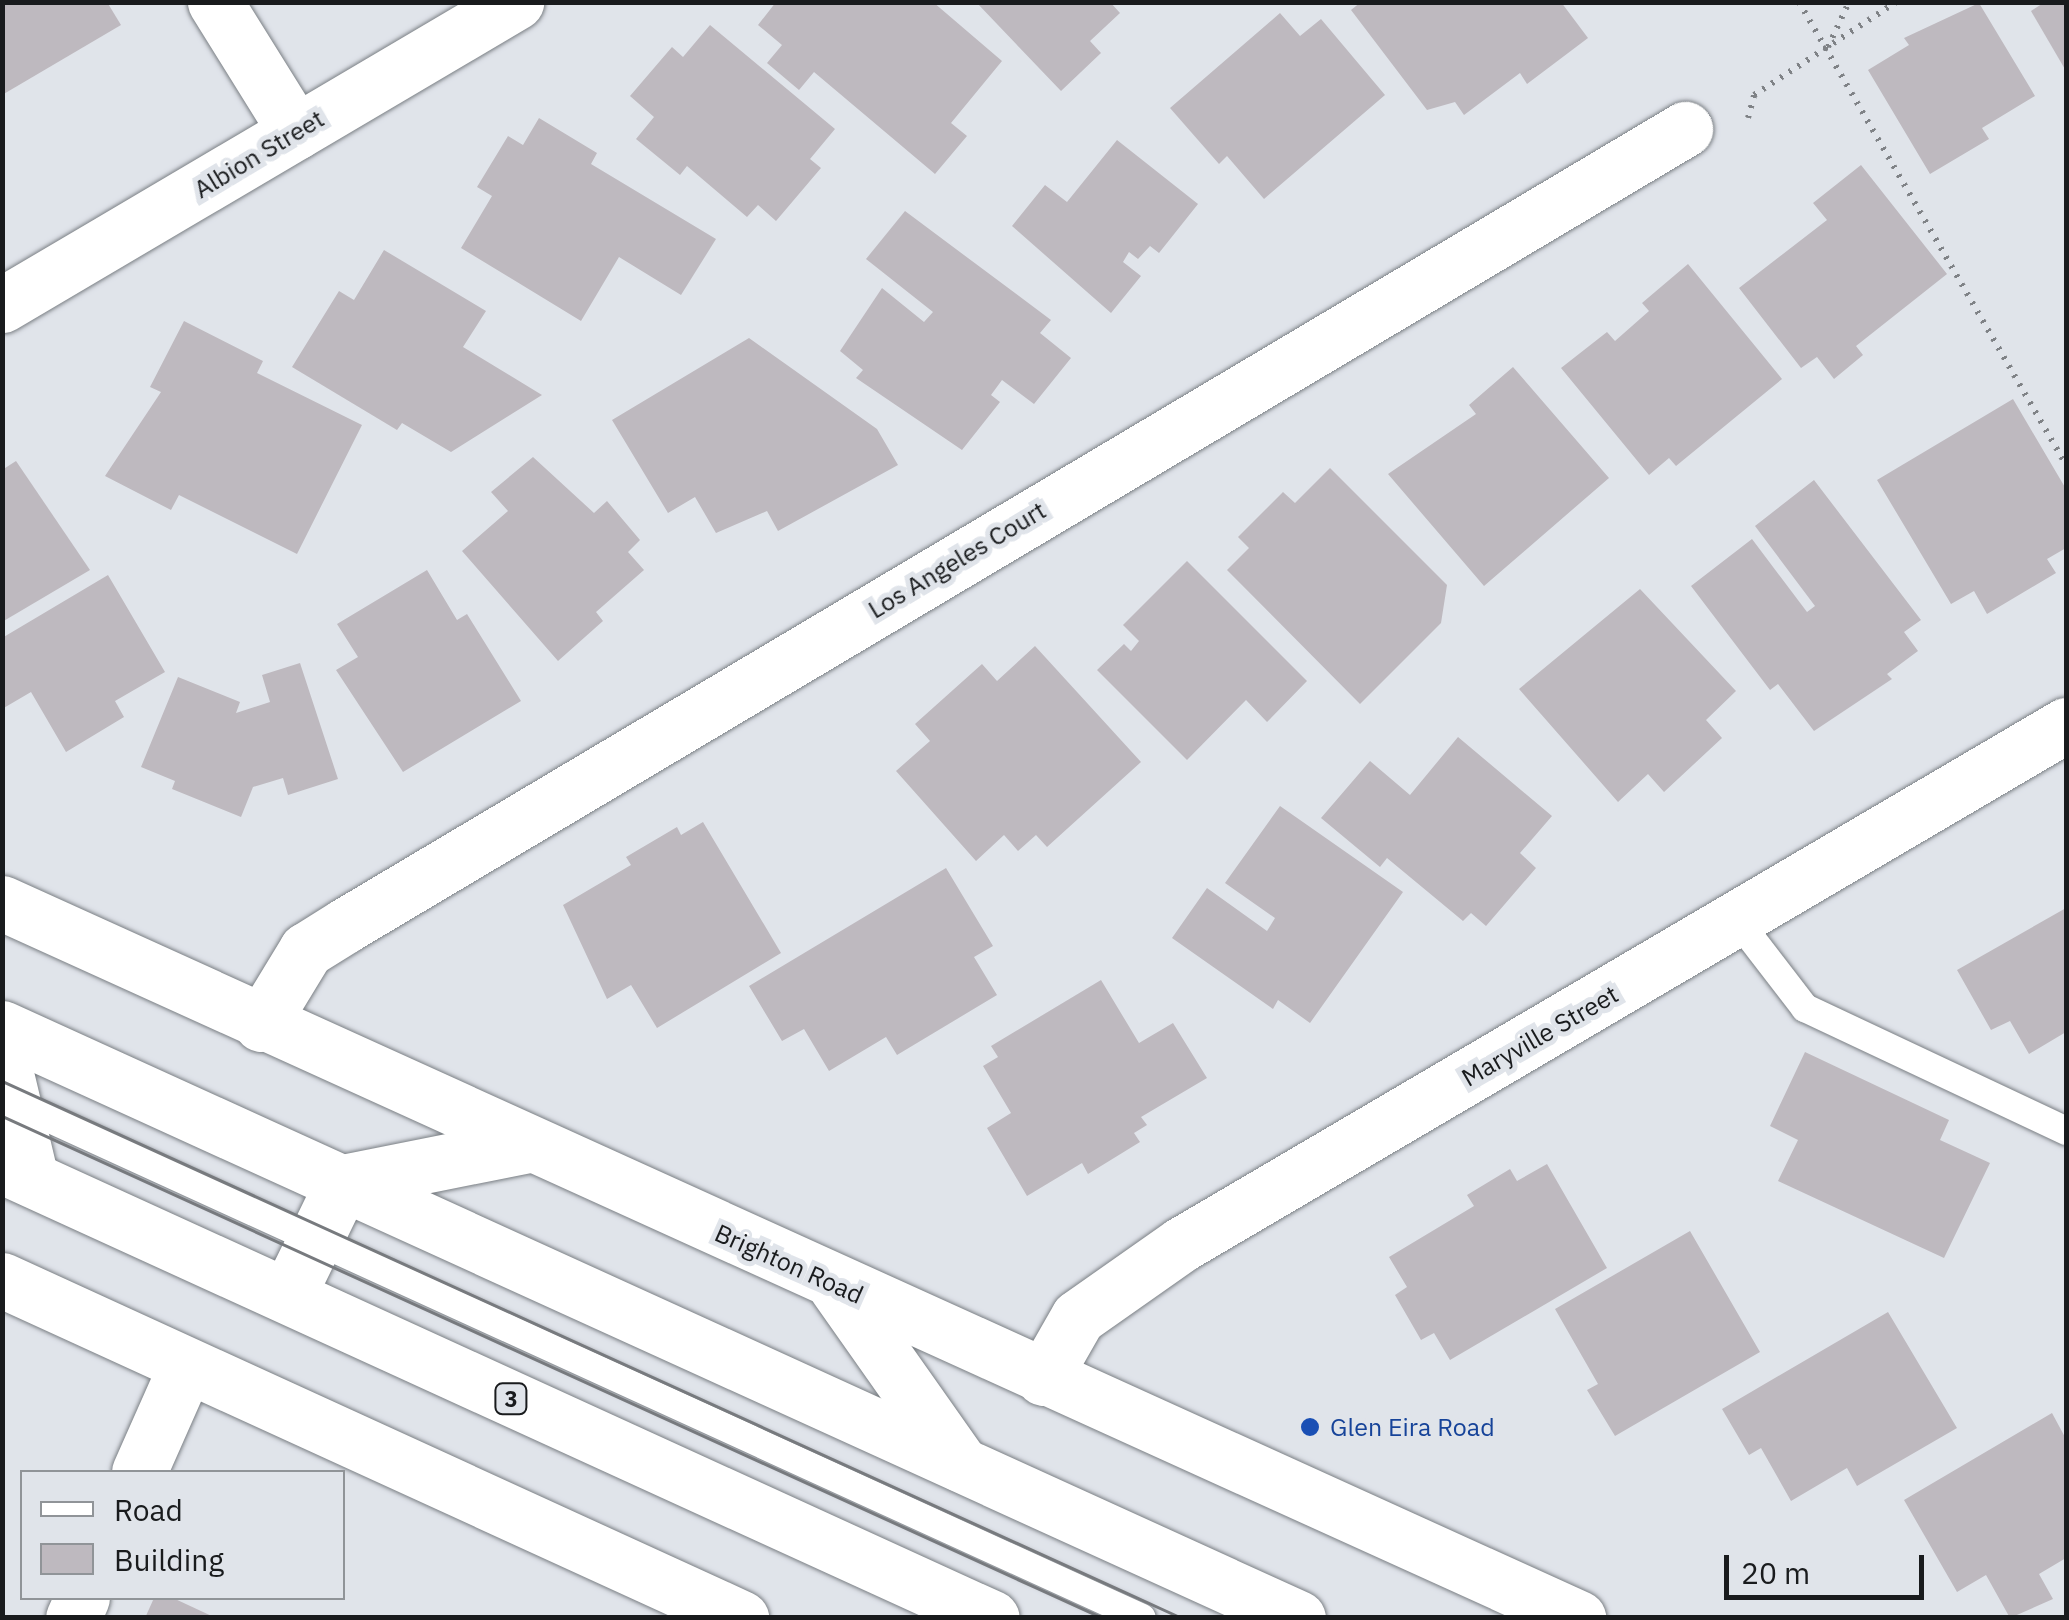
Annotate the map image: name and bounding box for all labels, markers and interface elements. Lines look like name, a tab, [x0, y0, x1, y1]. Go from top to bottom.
street label: Albion Street	[189, 103, 329, 205]
street label: Los Angeles Court	[863, 495, 1051, 625]
street label: Maryville Street	[1456, 979, 1624, 1093]
street label: Brighton Road	[710, 1218, 868, 1310]
road number: 3	[494, 1382, 528, 1416]
place label: Glen Eira Road	[1330, 1412, 1495, 1442]
marker: Glen Eira Road	[1299, 1416, 1321, 1438]
legend	[20, 1470, 345, 1600]
text: Road	[114, 1490, 183, 1529]
scale bar	[1729, 1535, 1929, 1597]
text: Building	[114, 1540, 224, 1579]
text: 20 m	[1741, 1553, 1810, 1592]

